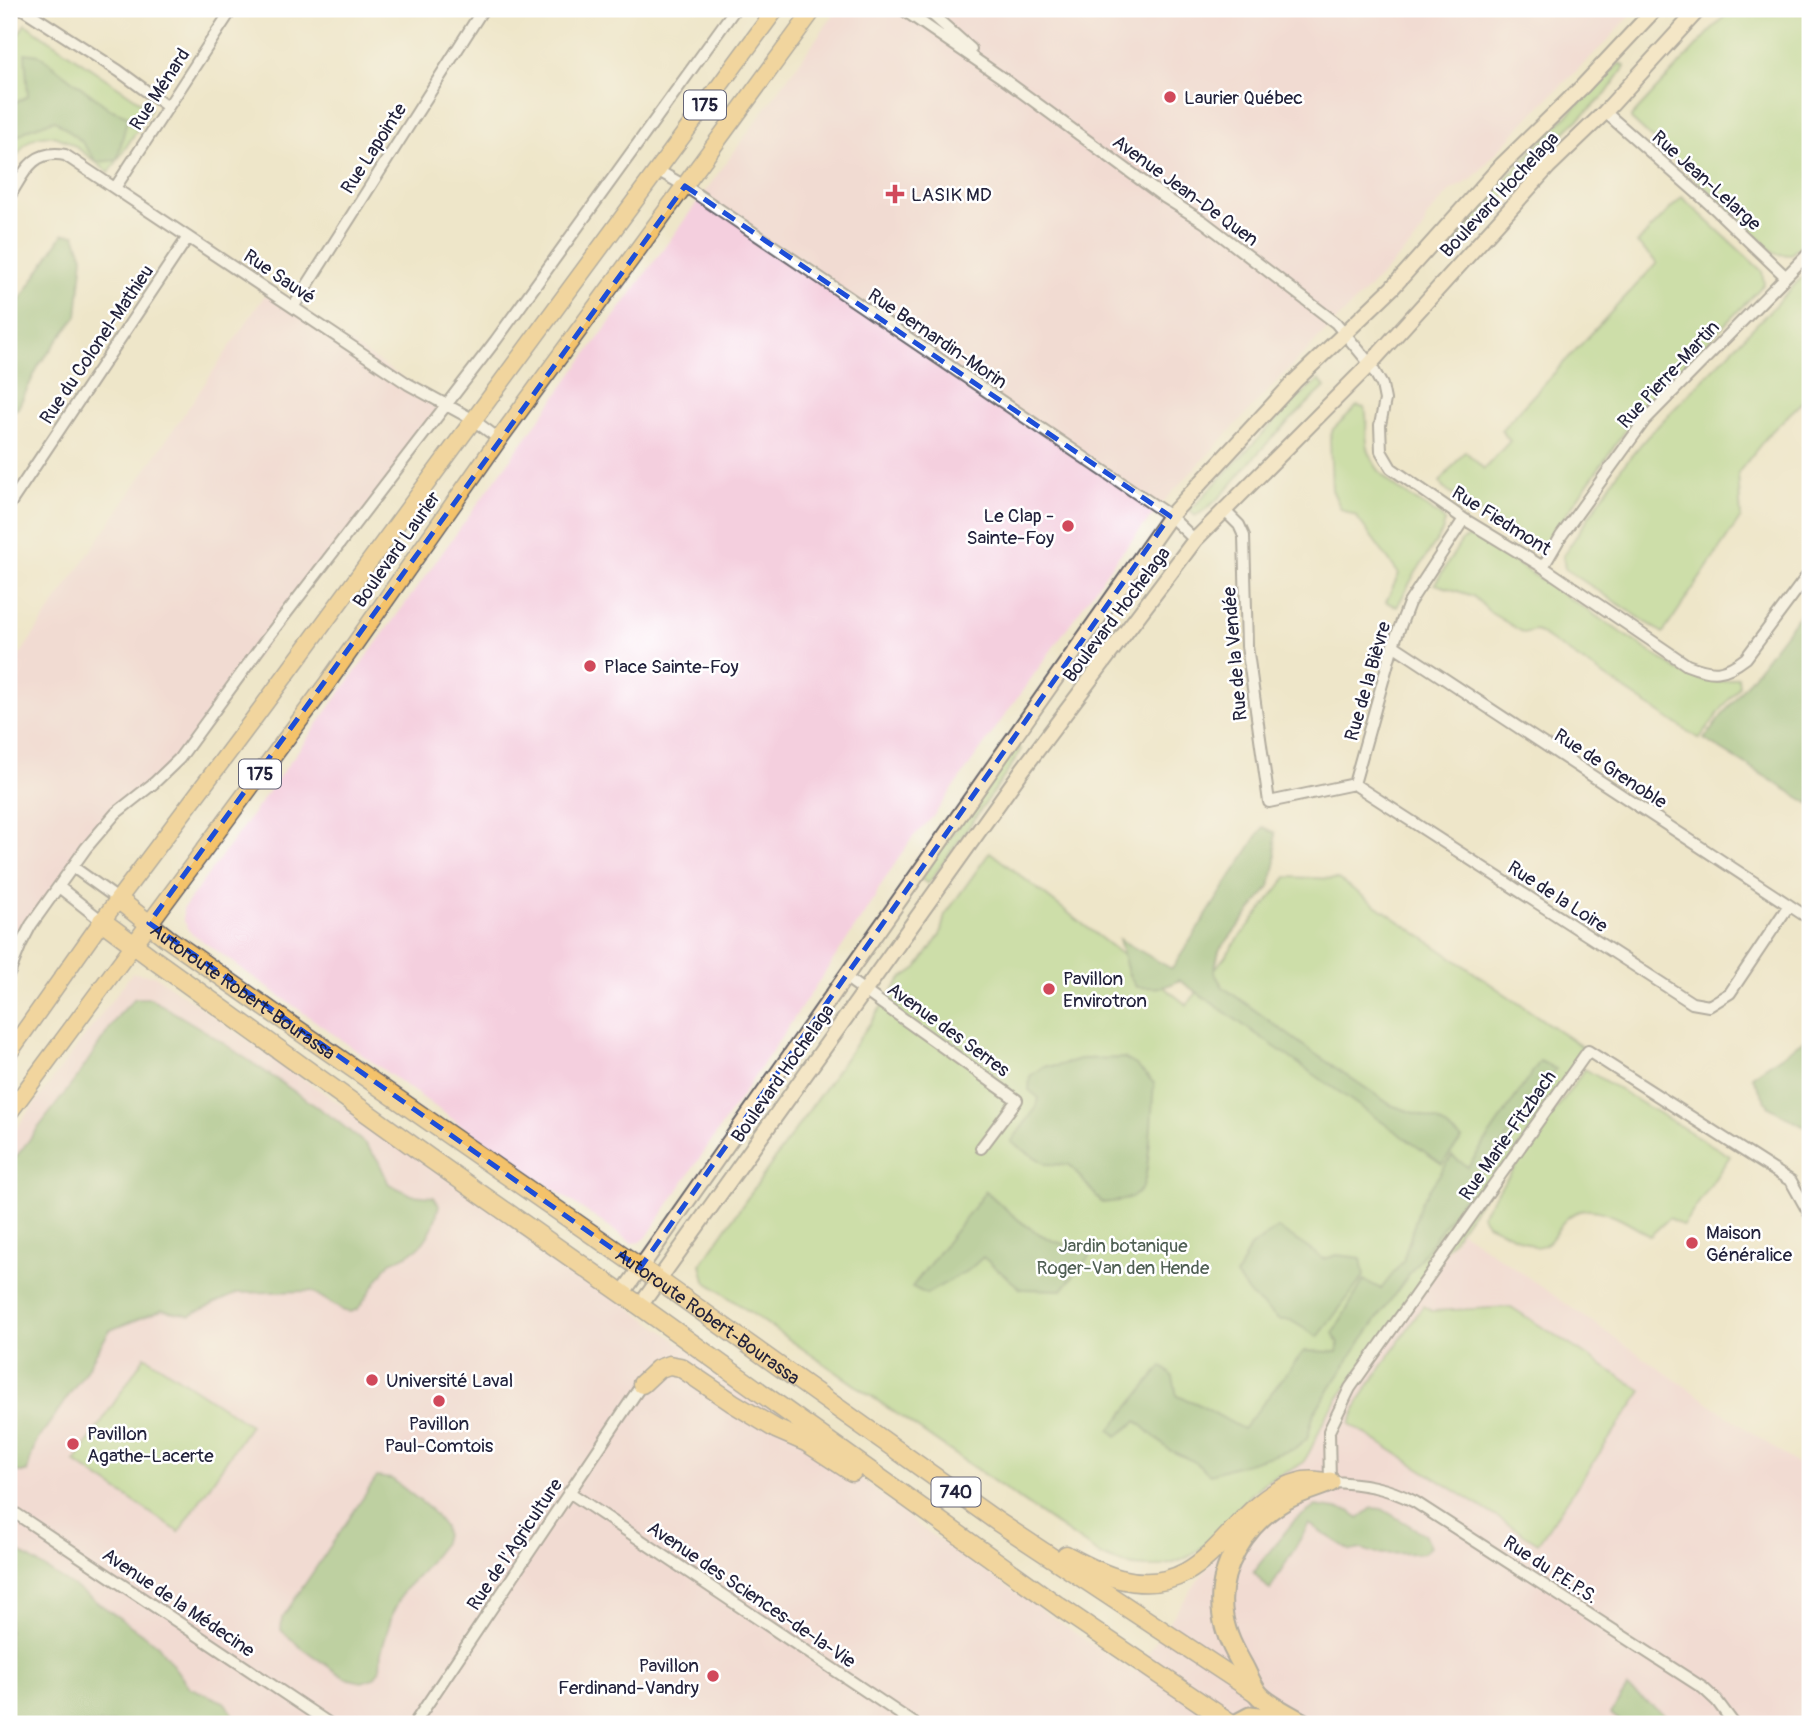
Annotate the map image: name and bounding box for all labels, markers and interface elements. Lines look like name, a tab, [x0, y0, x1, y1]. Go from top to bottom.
street label: Rue Ménard	[124, 44, 195, 135]
place label: Laurier Québec	[1184, 86, 1303, 110]
marker: Laurier Québec	[1162, 89, 1178, 105]
road number: 175	[684, 90, 726, 120]
street label: Rue Lapointe	[336, 98, 412, 199]
street label: Rue Jean-Lelarge	[1647, 125, 1766, 237]
street label: Boulevard Hochelaga	[1435, 127, 1564, 263]
street label: Avenue Jean-De Quen	[1108, 130, 1263, 252]
place label: LASIK MD	[911, 183, 992, 207]
marker: LASIK MD	[885, 184, 905, 204]
street label: Rue Sauvé	[239, 244, 320, 310]
street label: Rue du Colonel-Mathieu	[35, 260, 159, 429]
street label: Rue Bernardin-Morin	[863, 283, 1012, 394]
street label: Rue Pierre-Martin	[1613, 316, 1725, 434]
street label: Rue Fiedmont	[1447, 481, 1556, 561]
street label: Boulevard Laurier	[348, 487, 446, 612]
place label: Le Clap - Sainte-Foy	[966, 504, 1054, 550]
marker: Le Clap - Sainte-Foy	[1060, 518, 1076, 534]
street label: Boulevard Hochelaga	[1058, 542, 1176, 687]
street label: Rue de la Vendée	[1217, 585, 1253, 722]
street label: Rue de la Bièvre	[1339, 618, 1397, 744]
place label: Place Sainte-Foy	[604, 655, 739, 679]
marker: Place Sainte-Foy	[582, 658, 598, 674]
street label: Rue de Grenoble	[1550, 723, 1672, 815]
road number: 175	[239, 760, 281, 788]
street label: Rue de la Loire	[1503, 856, 1613, 938]
street label: Autoroute Robert-Bourassa	[145, 918, 340, 1065]
place label: Pavillon Envirotron	[1063, 967, 1147, 1013]
street label: Avenue des Serres	[882, 977, 1015, 1083]
marker: Pavillon Envirotron	[1041, 981, 1057, 997]
street label: Boulevard Hochelaga	[726, 1000, 840, 1147]
street label: Rue Marie-Fitzbach	[1454, 1066, 1562, 1205]
place label: Maison Généralice	[1706, 1221, 1793, 1267]
park label: Jardin botanique Roger-Van den Hende	[1037, 1234, 1210, 1280]
marker: Maison Généralice	[1684, 1235, 1700, 1251]
street label: Autoroute Robert-Bourassa	[610, 1243, 805, 1390]
place label: Université Laval	[386, 1369, 513, 1393]
marker: Université Laval	[364, 1372, 380, 1388]
marker: Pavillon Paul-Comtois	[431, 1393, 447, 1409]
place label: Pavillon Paul-Comtois	[385, 1412, 494, 1458]
place label: Pavillon Agathe-Lacerte	[87, 1422, 214, 1468]
marker: Pavillon Agathe-Lacerte	[65, 1436, 81, 1452]
street label: Rue de l'Agriculture	[462, 1473, 568, 1615]
road number: 740	[932, 1478, 981, 1506]
street label: Avenue des Sciences-de-la-Vie	[643, 1516, 861, 1674]
street label: Rue du P.E.P.S.	[1499, 1530, 1602, 1609]
street label: Avenue de la Médecine	[98, 1543, 260, 1663]
place label: Pavillon Ferdinand-Vandry	[558, 1654, 699, 1700]
marker: Pavillon Ferdinand-Vandry	[705, 1668, 721, 1684]

